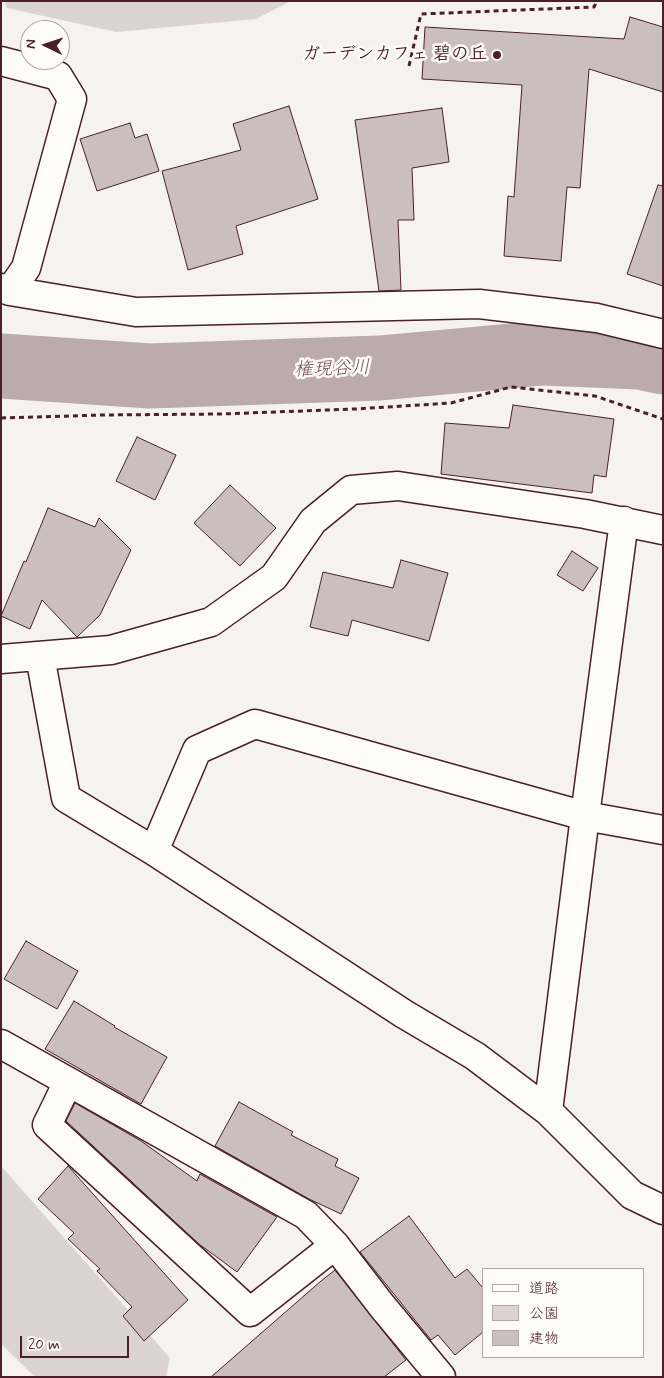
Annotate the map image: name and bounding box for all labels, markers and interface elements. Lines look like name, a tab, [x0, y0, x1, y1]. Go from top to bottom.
north arrow	[20, 20, 70, 70]
text: N	[22, 39, 40, 49]
place label: ガーデンカフェ 碧の丘	[302, 44, 487, 66]
marker: ガーデンカフェ 碧の丘	[491, 49, 503, 61]
water label: 権現谷川	[294, 357, 370, 383]
legend	[482, 1268, 644, 1358]
text: 道路	[529, 1279, 559, 1299]
text: 公園	[529, 1304, 559, 1324]
scale bar	[22, 1326, 131, 1358]
text: 建物	[529, 1329, 559, 1349]
text: 20 m	[28, 1335, 60, 1355]

